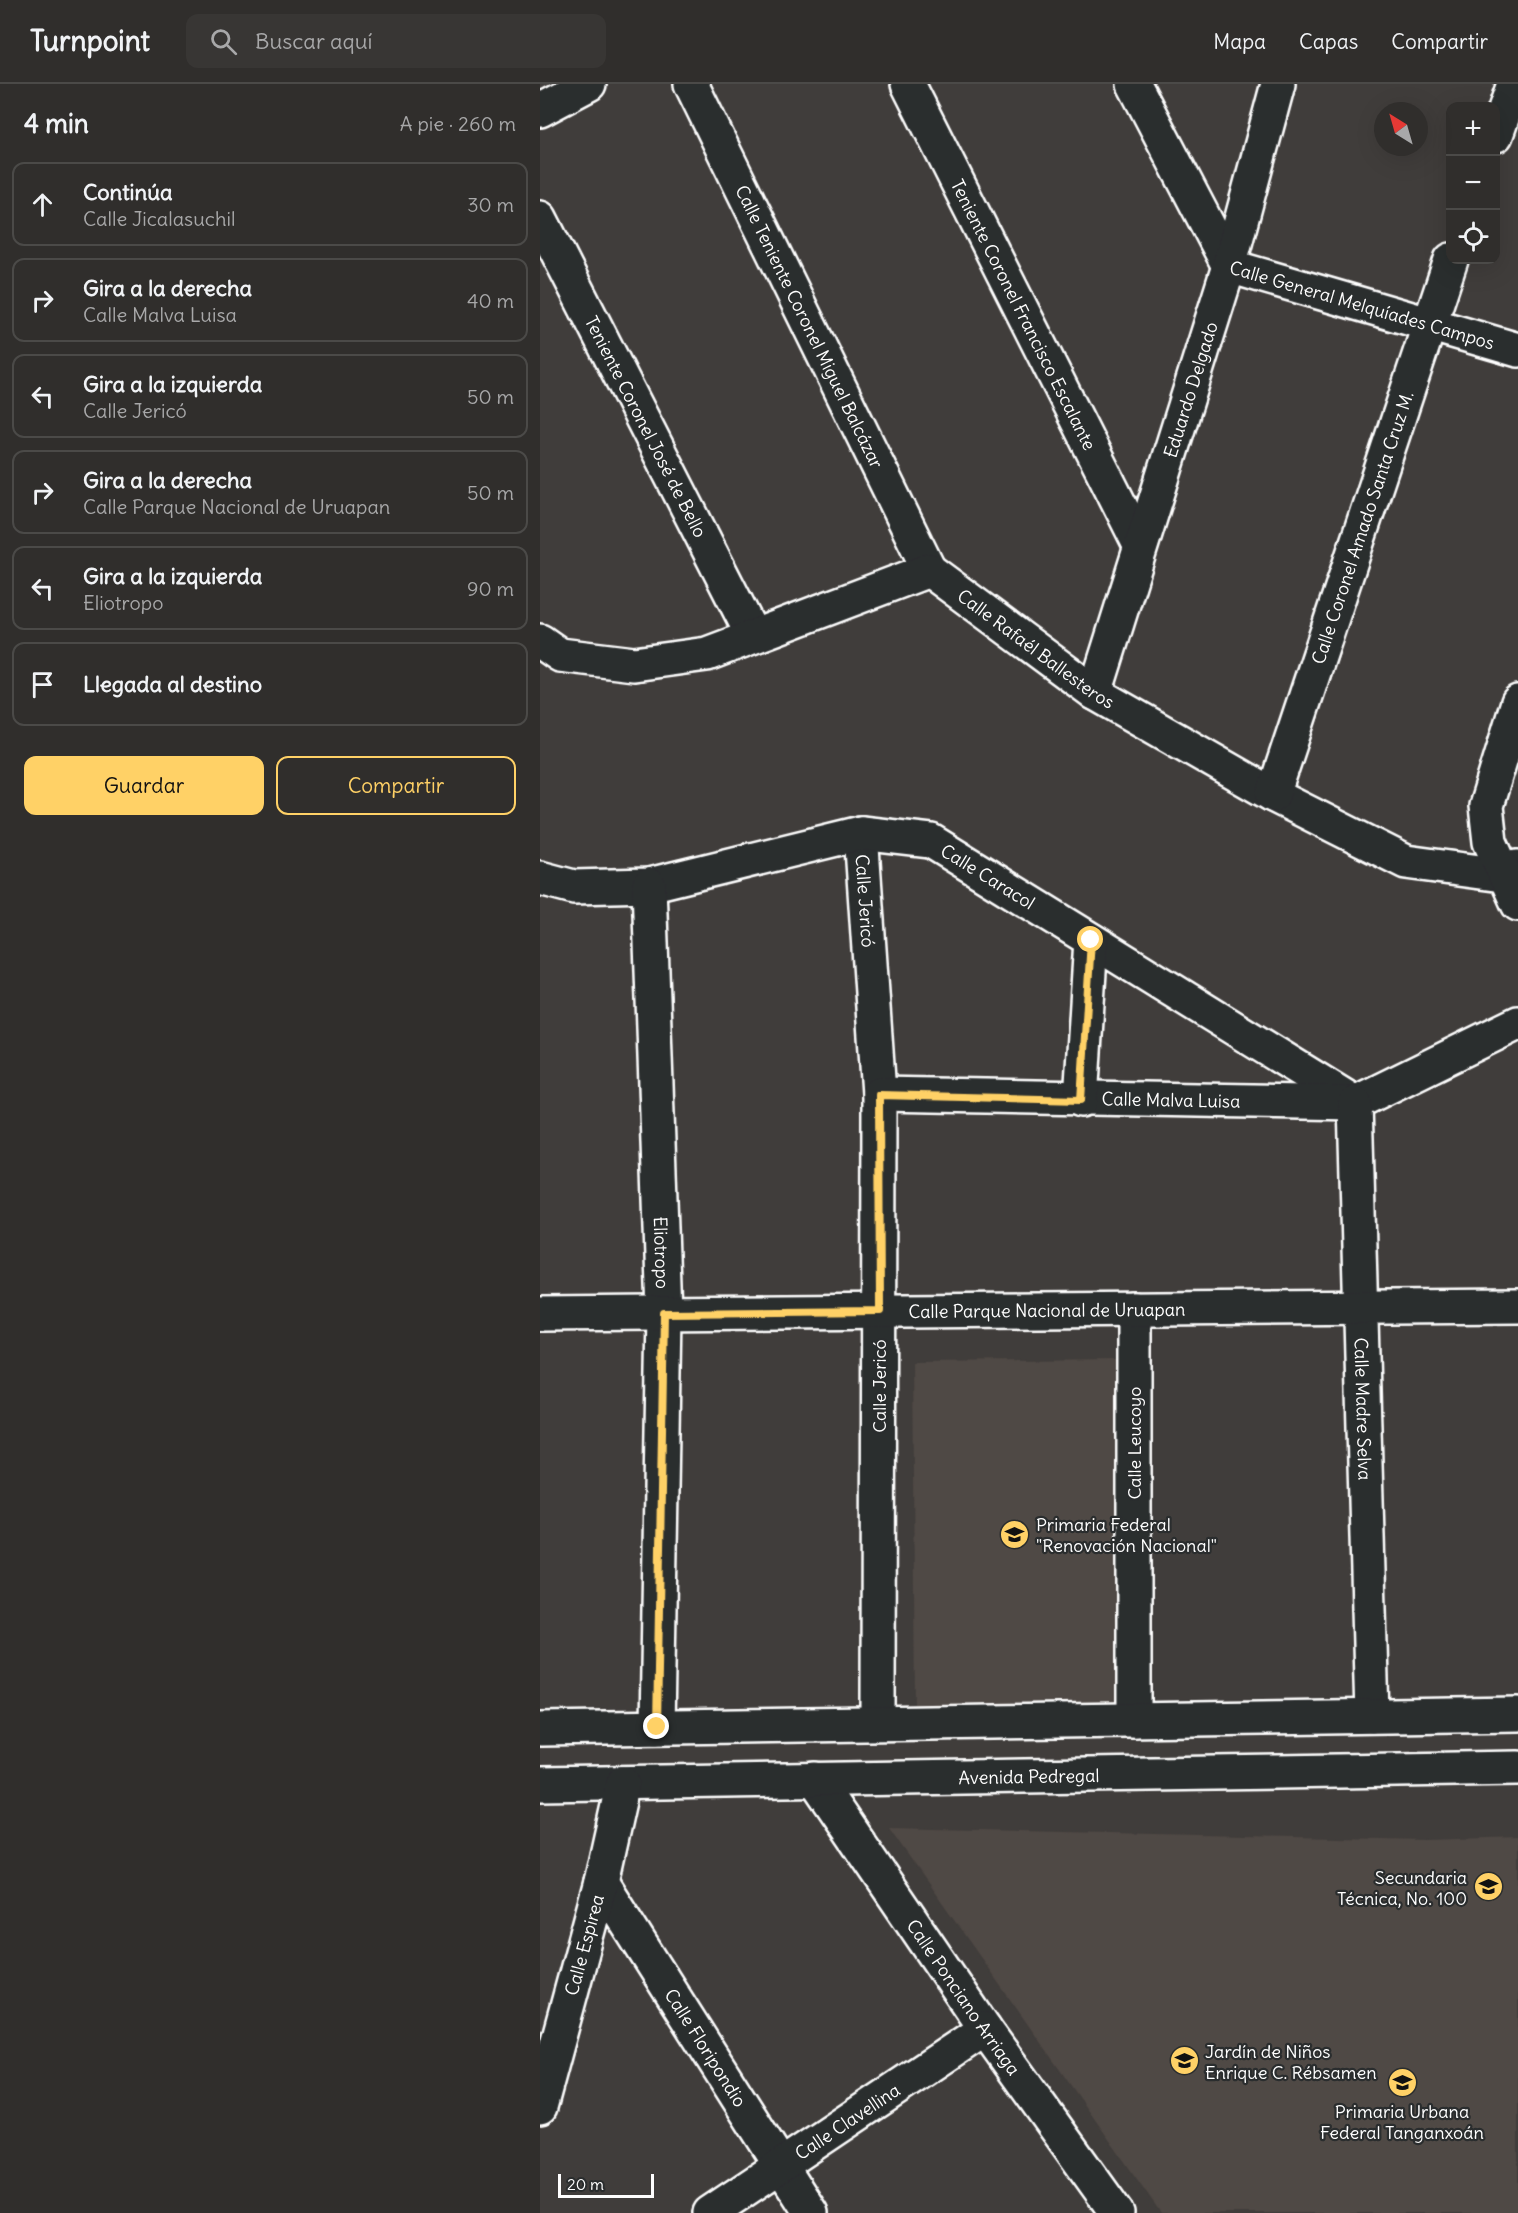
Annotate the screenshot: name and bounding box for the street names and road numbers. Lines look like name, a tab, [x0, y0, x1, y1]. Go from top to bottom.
street label: Teniente Coronel Francisco Escalante	[946, 175, 1102, 454]
street label: Calle Teniente Coronel Miguel Balcázar	[731, 181, 889, 472]
street label: Calle General Melquíades Campos	[1227, 255, 1497, 354]
street label: Teniente Coronel José de Bello	[580, 312, 712, 541]
street label: Eduardo Delgado	[1158, 319, 1222, 460]
street label: Calle Coronel Amado Santa Cruz M.	[1306, 388, 1418, 667]
street label: Calle Rafaél Ballesteros	[953, 584, 1119, 713]
street label: Calle Caracol	[937, 838, 1039, 914]
street label: Calle Jericó	[851, 853, 880, 948]
street label: Calle Malva Luisa	[1101, 1087, 1241, 1112]
street label: Eliotropo	[649, 1216, 675, 1289]
street label: Calle Parque Nacional de Uruapan	[908, 1297, 1186, 1322]
street label: Calle Madre Selva	[1350, 1337, 1377, 1481]
street label: Calle Jericó	[868, 1339, 891, 1433]
street label: Calle Leucoyo	[1123, 1387, 1146, 1499]
street label: Avenida Pedregal	[958, 1763, 1100, 1789]
street label: Calle Espirea	[559, 1892, 609, 1998]
street label: Calle Ponciano Arriaga	[902, 1915, 1026, 2079]
street label: Calle Floripondio	[660, 1984, 752, 2111]
street label: Calle Clavellina	[790, 2078, 904, 2165]

